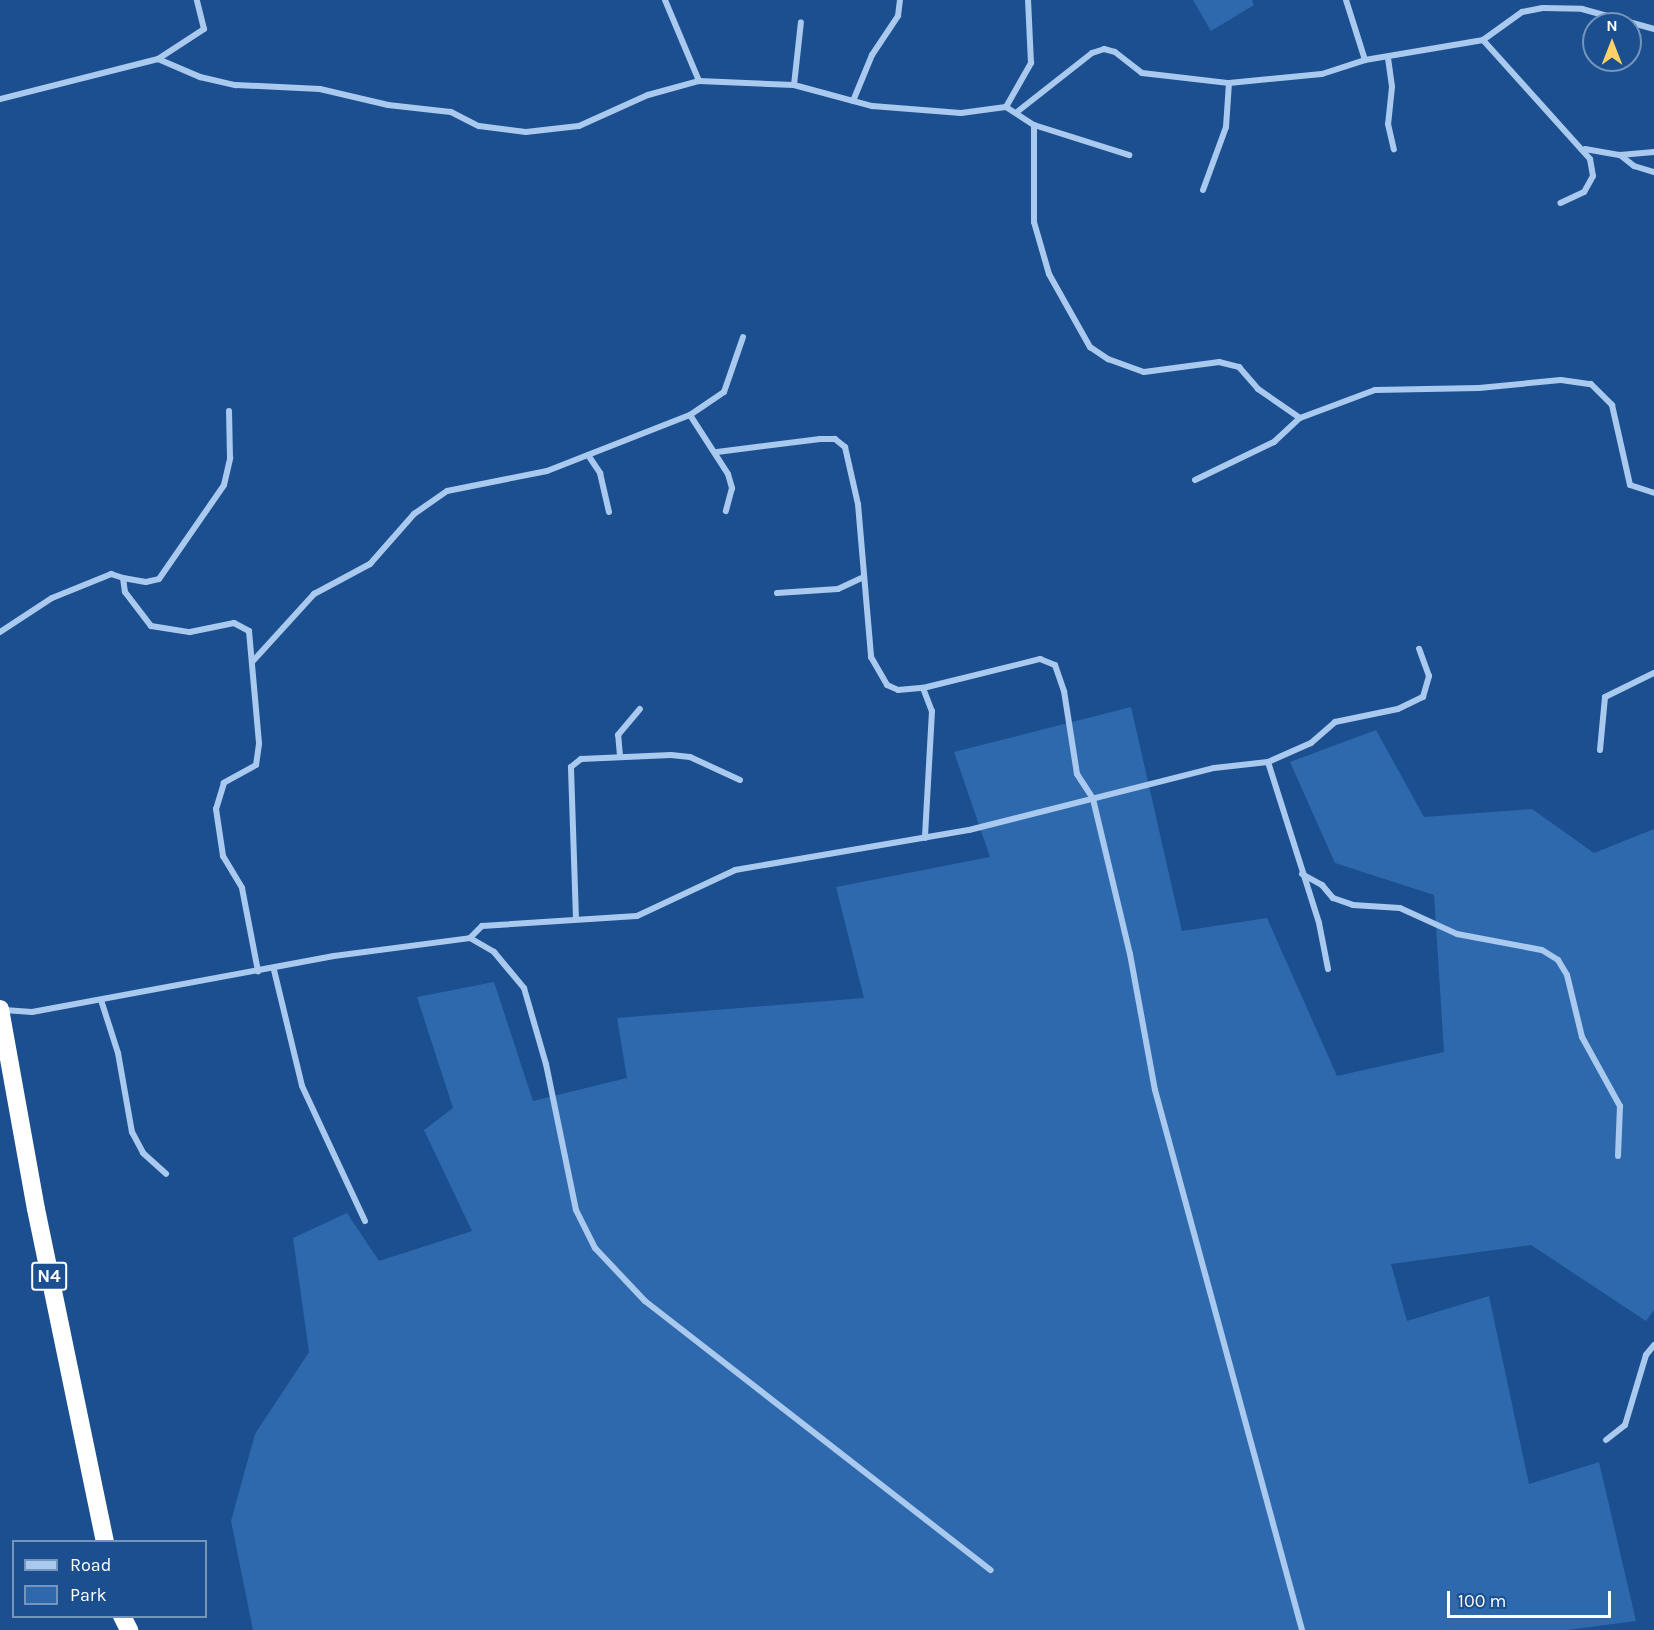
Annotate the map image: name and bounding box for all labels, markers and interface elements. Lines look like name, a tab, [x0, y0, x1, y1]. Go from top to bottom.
north arrow	[1582, 12, 1642, 72]
text: N	[1606, 16, 1618, 35]
road number: N4	[31, 1261, 67, 1291]
legend	[12, 1540, 207, 1618]
text: Road	[70, 1554, 111, 1576]
scale bar	[1450, 1579, 1614, 1617]
text: Park	[70, 1584, 107, 1606]
text: 100 m	[1458, 1590, 1506, 1612]

